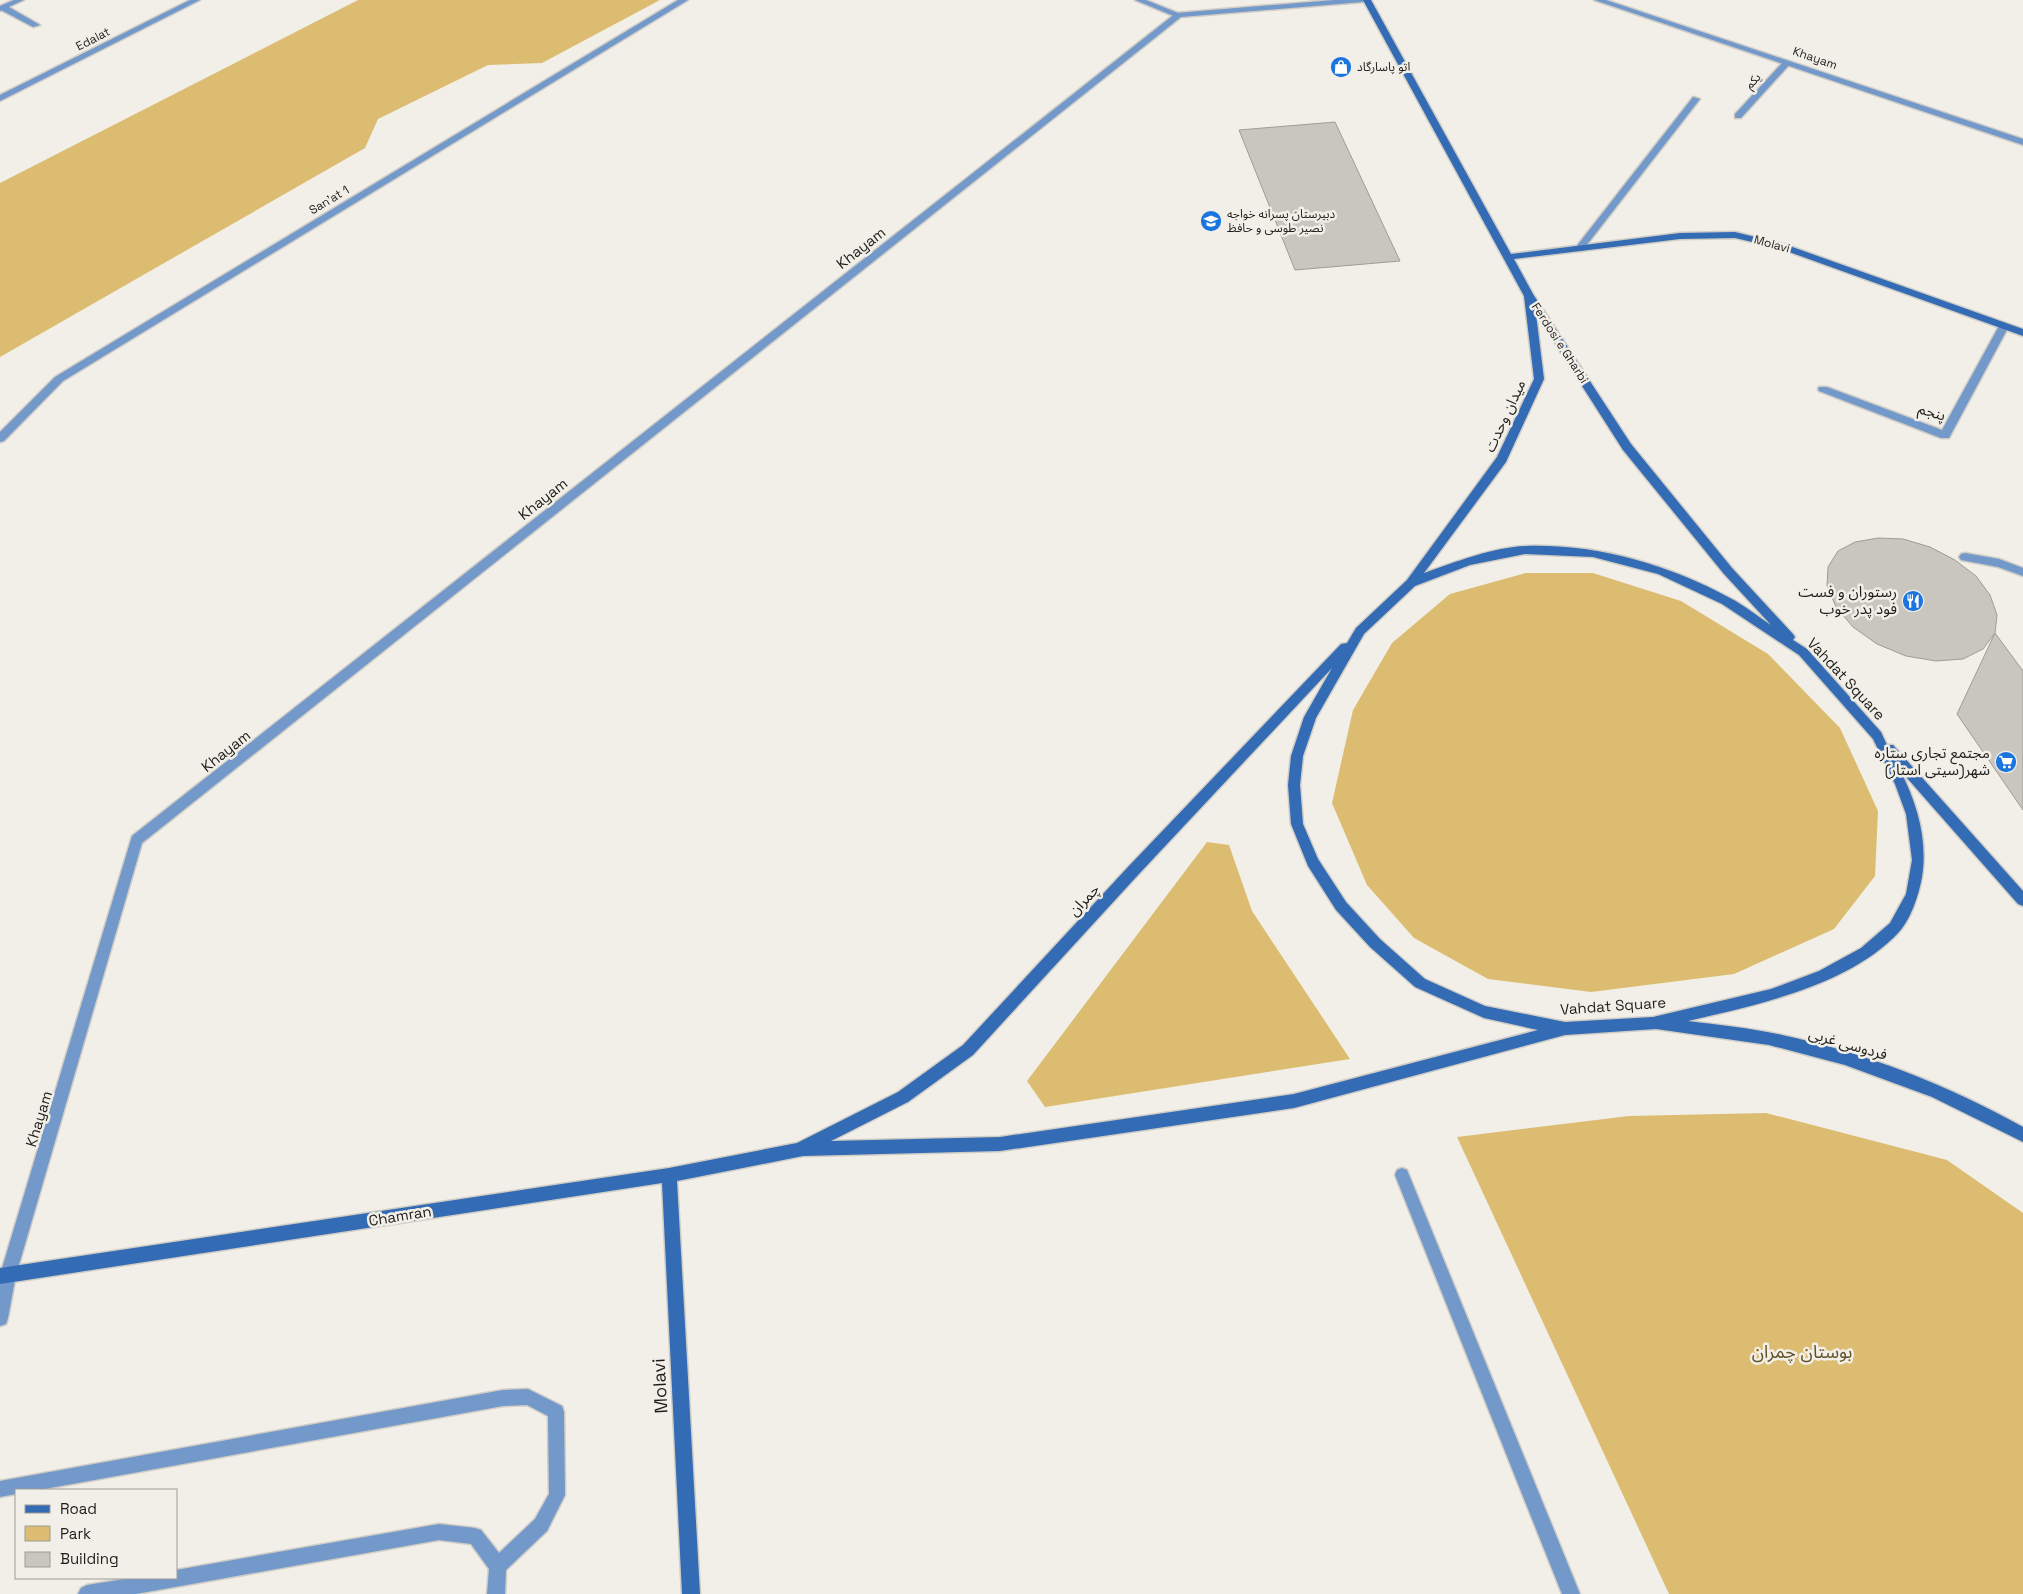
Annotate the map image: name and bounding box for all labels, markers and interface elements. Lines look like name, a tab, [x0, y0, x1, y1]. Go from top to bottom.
street label: Edalat	[73, 24, 113, 54]
street label: Khayam	[1791, 43, 1839, 73]
shop icon: اتو پاسارگاد	[1329, 55, 1353, 79]
place label: اتو پاسارگاد	[1357, 59, 1410, 75]
street label: یکم	[1742, 69, 1765, 93]
street label: San'at 1	[306, 182, 352, 218]
place label: دبیرستان پسرانه خواجه نصیر طوسی و حافظ	[1227, 206, 1336, 236]
school or university icon: دبیرستان پسرانه خواجه نصیر طوسی و حافظ	[1199, 209, 1223, 233]
street label: Khayam	[832, 222, 889, 273]
street label: Molavi	[1752, 232, 1792, 256]
street label: Ferdosi e Gharbi	[1528, 300, 1592, 386]
street label: میدان وحدت	[1480, 377, 1530, 455]
street label: پنجم	[1916, 398, 1948, 427]
street label: Khayam	[514, 473, 571, 524]
place label: رستوران و فست فود پدر خوب	[1798, 582, 1897, 619]
restaurant icon: رستوران و فست فود پدر خوب	[1901, 589, 1925, 613]
street label: Vahdat Square	[1803, 633, 1890, 724]
street label: Khayam	[197, 725, 254, 776]
place label: مجتمع تجاری ستاره شهر(سیتی استار)	[1875, 743, 1990, 780]
supermarket icon: مجتمع تجاری ستاره شهر(سیتی استار)	[1994, 750, 2018, 774]
street label: چمران	[1064, 880, 1104, 920]
street label: Vahdat Square	[1559, 992, 1667, 1019]
street label: فردوسی غربی	[1807, 1023, 1890, 1064]
street label: Khayam	[21, 1089, 56, 1149]
street label: Chamran	[367, 1201, 433, 1230]
park label: بوستان چمران	[1752, 1340, 1852, 1363]
street label: Molavi	[647, 1358, 672, 1414]
legend	[15, 1489, 178, 1579]
text: Road	[60, 1499, 97, 1518]
text: Park	[60, 1524, 91, 1543]
text: Building	[60, 1549, 119, 1568]

